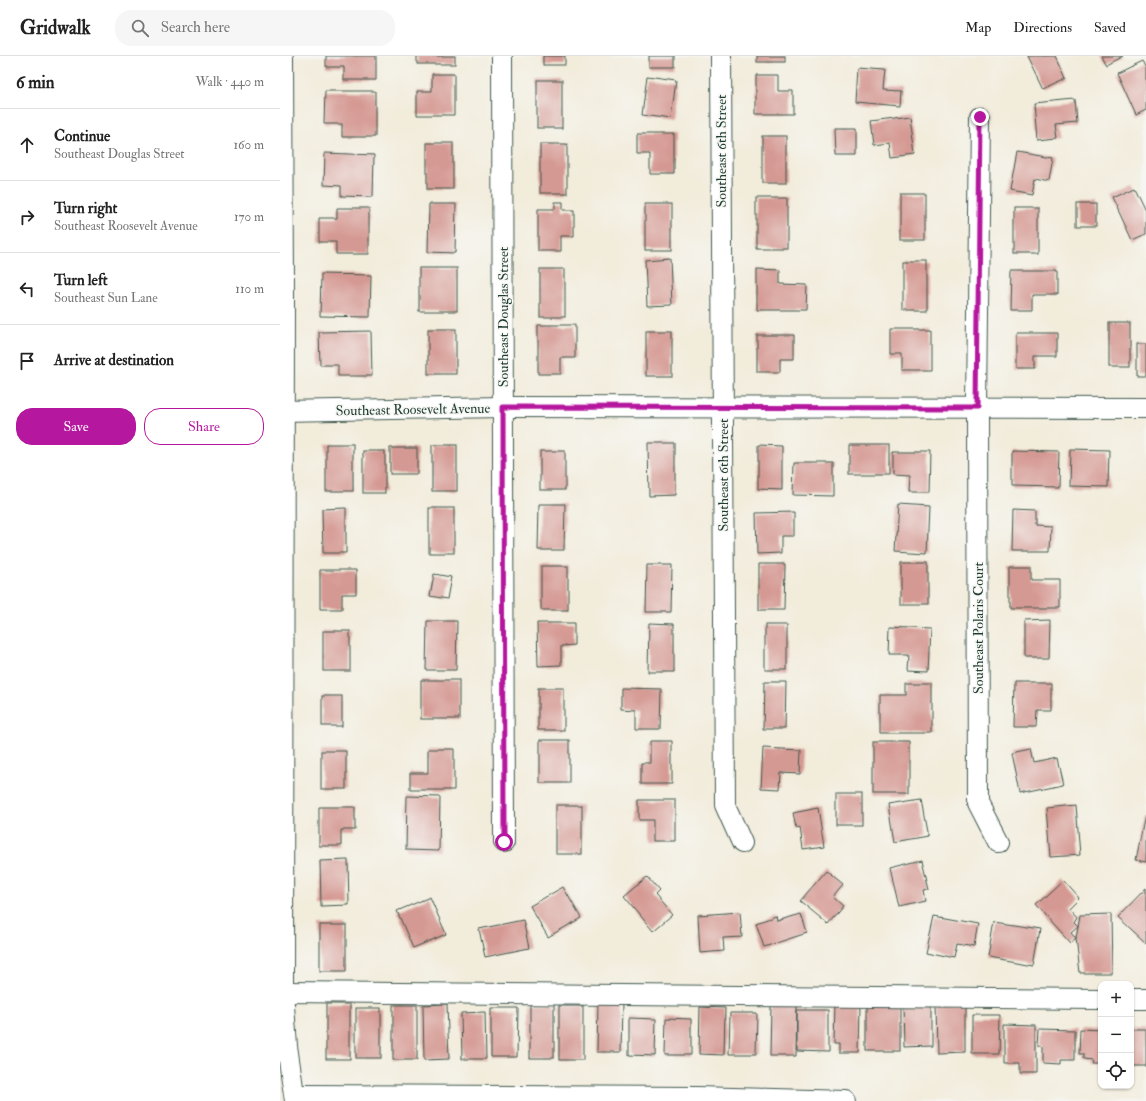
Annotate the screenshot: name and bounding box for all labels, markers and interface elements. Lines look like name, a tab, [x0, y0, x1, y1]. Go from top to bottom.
search box	[115, 10, 395, 46]
text: Gridwalk	[20, 16, 91, 40]
icon: search	[129, 17, 151, 39]
text: Search here	[161, 18, 230, 37]
text: Map	[965, 19, 991, 36]
text: Directions	[1013, 19, 1072, 36]
text: Saved	[1094, 19, 1126, 36]
text: 6 min	[16, 72, 55, 93]
text: Walk · 440 m	[195, 74, 264, 90]
street label: Southeast 6th Street	[713, 94, 730, 208]
route end	[971, 108, 989, 126]
text: Continue	[54, 127, 110, 146]
icon: ahead	[16, 134, 38, 156]
text: 160 m	[233, 137, 264, 153]
text: Southeast Douglas Street	[54, 146, 185, 162]
text: Turn right	[54, 199, 117, 218]
icon: right	[16, 206, 38, 228]
text: 170 m	[234, 209, 264, 225]
text: Southeast Roosevelt Avenue	[54, 218, 198, 234]
street label: Southeast Douglas Street	[495, 246, 512, 387]
text: Turn left	[54, 271, 108, 290]
icon: left	[16, 278, 38, 300]
text: 110 m	[235, 281, 264, 297]
text: Southeast Sun Lane	[54, 290, 158, 306]
icon: arrive	[16, 350, 38, 372]
text: Arrive at destination	[54, 351, 174, 370]
street label: Southeast Roosevelt Avenue	[335, 400, 491, 419]
button: Save	[16, 408, 136, 445]
button: Share	[144, 408, 264, 445]
street label: Southeast 6th Street	[715, 418, 732, 532]
street label: Southeast Polaris Court	[970, 562, 987, 694]
route start	[495, 833, 513, 851]
map controls	[1098, 981, 1134, 1089]
button: +	[1098, 981, 1134, 1017]
button: −	[1098, 1017, 1134, 1053]
button: locate	[1098, 1053, 1134, 1089]

